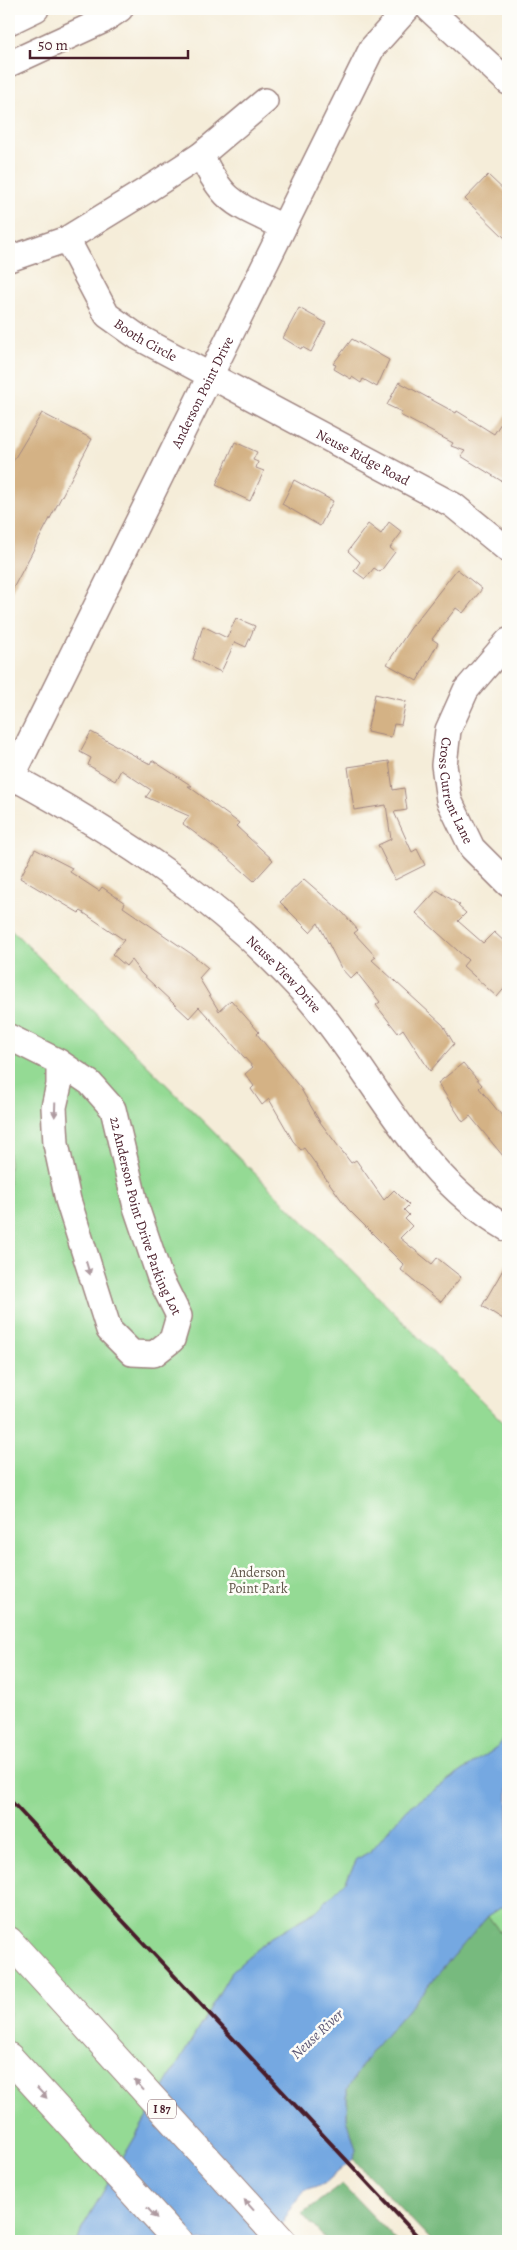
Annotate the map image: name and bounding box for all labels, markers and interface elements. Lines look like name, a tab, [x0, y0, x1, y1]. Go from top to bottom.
scale bar	[30, 28, 188, 60]
text: 50 m	[38, 35, 68, 55]
street label: Booth Circle	[110, 314, 180, 366]
street label: Anderson Point Drive	[166, 333, 238, 452]
street label: Neuse Ridge Road	[313, 425, 413, 490]
street label: Cross Current Lane	[434, 736, 478, 847]
street label: Neuse View Drive	[242, 931, 326, 1017]
one-way arrow	[50, 1103, 58, 1119]
street label: 22 Anderson Point Drive Parking Lot	[105, 1115, 186, 1319]
one-way arrow	[85, 1261, 93, 1276]
park label: Anderson Point Park	[228, 1563, 288, 1598]
water label: Neuse River	[286, 2004, 348, 2063]
one-way arrow	[134, 2078, 145, 2091]
one-way arrow	[36, 2087, 48, 2099]
road number: I 87	[148, 2100, 176, 2118]
one-way arrow	[243, 2200, 255, 2212]
one-way arrow	[146, 2206, 158, 2218]

